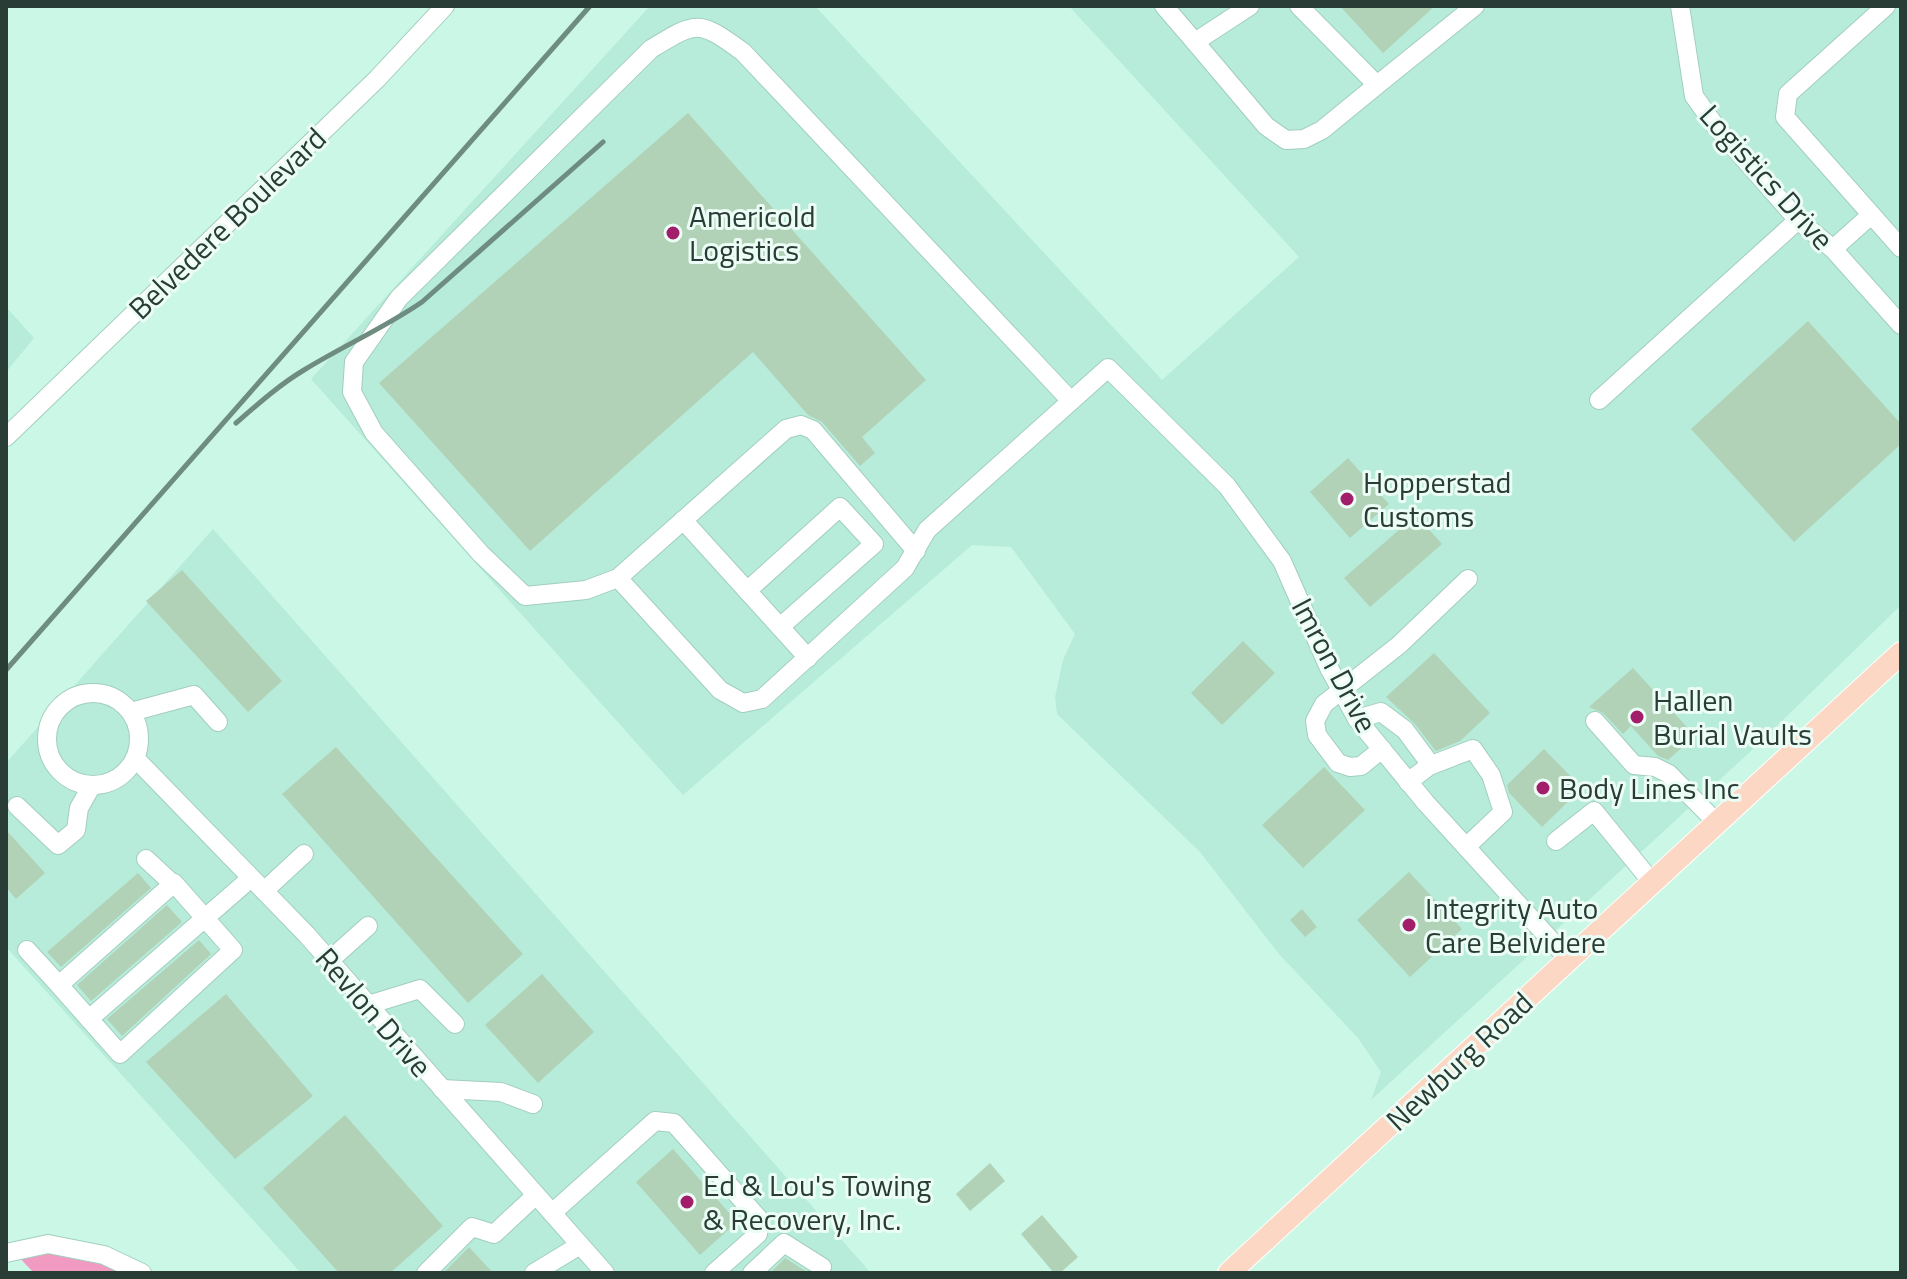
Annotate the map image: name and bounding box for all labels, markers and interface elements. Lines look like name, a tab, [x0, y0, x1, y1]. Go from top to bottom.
street label: Logistics Drive	[1689, 94, 1845, 260]
street label: Belvedere Boulevard	[118, 116, 336, 330]
place label: Americold Logistics	[689, 193, 816, 273]
marker: Americold Logistics	[664, 224, 682, 242]
place label: Hopperstad Customs	[1363, 459, 1511, 539]
marker: Hopperstad Customs	[1338, 490, 1356, 508]
street label: Imron Drive	[1280, 589, 1390, 741]
place label: Hallen Burial Vaults	[1653, 677, 1812, 757]
marker: Hallen Burial Vaults	[1628, 708, 1646, 726]
place label: Body Lines Inc	[1559, 765, 1740, 811]
marker: Body Lines Inc	[1534, 779, 1552, 797]
place label: Integrity Auto Care Belvidere	[1425, 885, 1606, 965]
marker: Integrity Auto Care Belvidere	[1400, 916, 1418, 934]
street label: Revlon Drive	[305, 937, 443, 1087]
street label: Newburg Road	[1375, 980, 1543, 1142]
place label: Ed & Lou's Towing & Recovery, Inc.	[703, 1162, 931, 1242]
marker: Ed & Lou's Towing & Recovery, Inc.	[678, 1193, 696, 1211]

